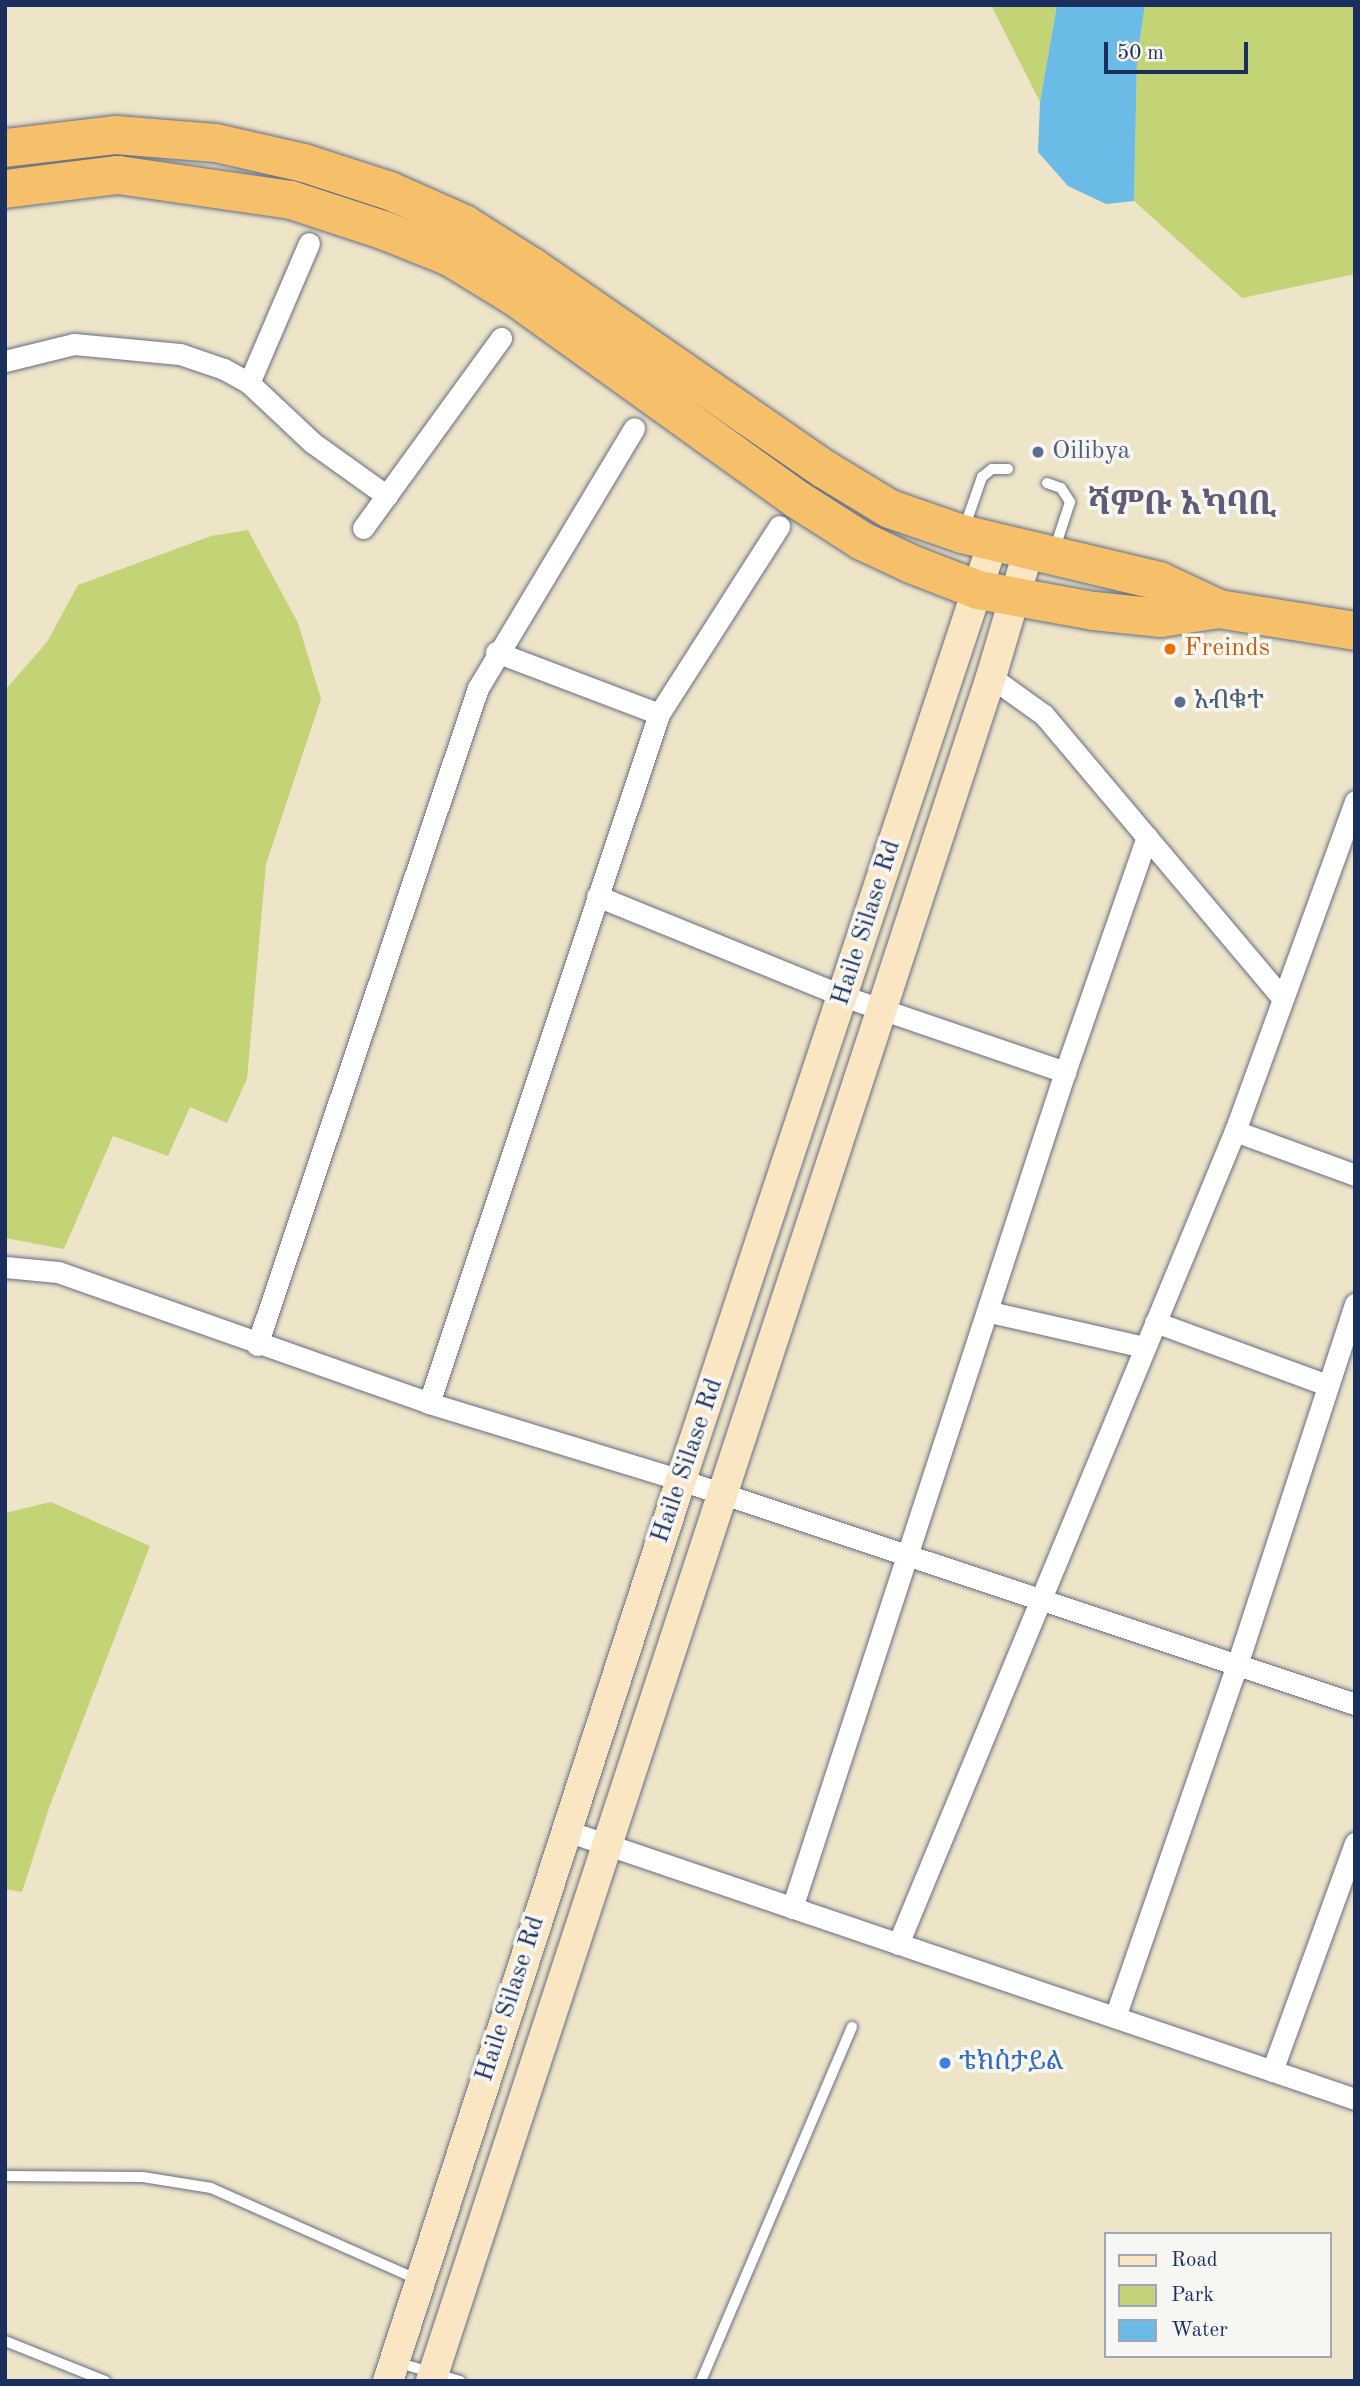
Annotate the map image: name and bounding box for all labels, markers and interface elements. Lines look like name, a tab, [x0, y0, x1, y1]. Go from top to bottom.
scale bar	[1108, 28, 1252, 72]
text: 50 m	[1117, 43, 1164, 64]
place label: Oilibya	[1052, 436, 1130, 468]
marker: Oilibya	[1030, 444, 1046, 460]
district label: ሻምቡ አካባቢ	[1087, 486, 1277, 526]
place label: Freinds	[1184, 633, 1270, 665]
marker: Freinds	[1162, 641, 1178, 657]
place label: አብቁተ	[1194, 686, 1264, 718]
marker: አብቁተ	[1172, 694, 1188, 710]
street label: Haile Silase Rd	[826, 836, 908, 1010]
street label: Haile Silase Rd	[645, 1374, 731, 1548]
street label: Haile Silase Rd	[470, 1912, 552, 2086]
place label: ቴክስታይል	[959, 2047, 1064, 2079]
marker: ቴክስታይል	[937, 2055, 953, 2071]
legend	[1104, 2232, 1332, 2358]
text: Road	[1171, 2250, 1218, 2271]
text: Park	[1171, 2285, 1214, 2306]
text: Water	[1171, 2320, 1228, 2341]

